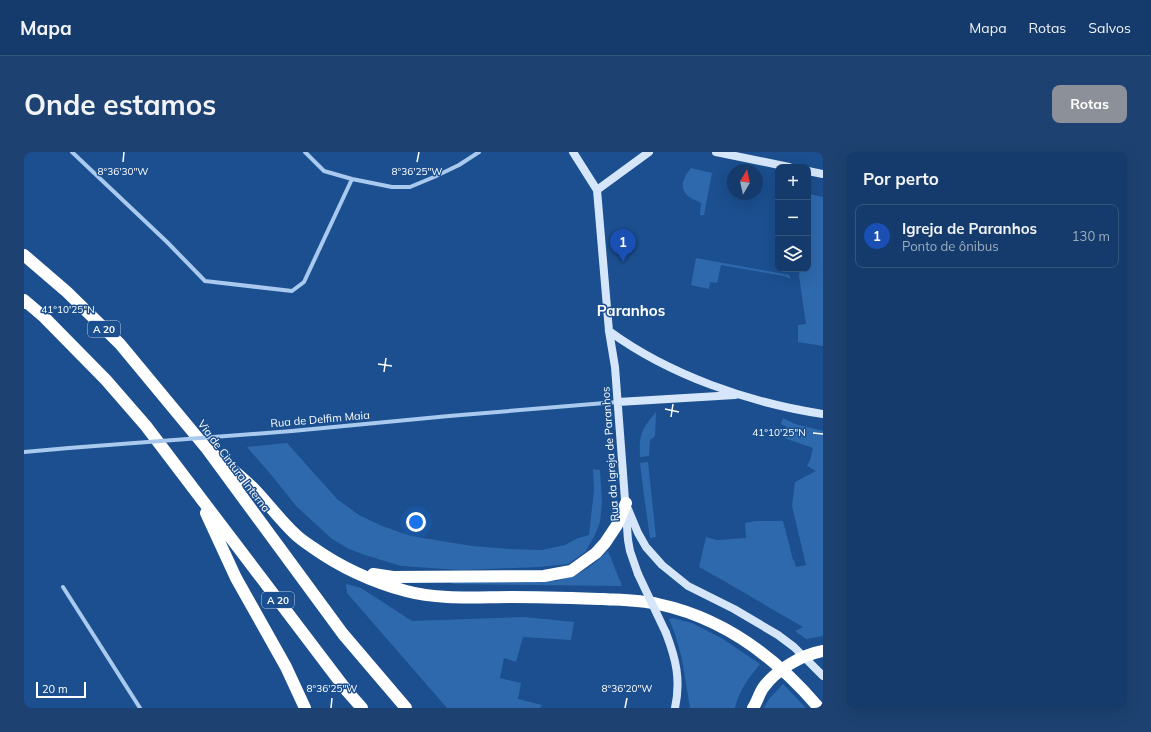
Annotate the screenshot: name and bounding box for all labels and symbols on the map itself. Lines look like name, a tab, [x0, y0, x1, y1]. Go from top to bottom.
north arrow	[727, 164, 763, 200]
text: 8°36'30"W	[98, 165, 148, 178]
text: 8°36'25"W	[392, 165, 442, 178]
pin: 1	[610, 229, 636, 262]
district label: Paranhos	[597, 301, 665, 320]
text: 41°10'25"N	[41, 303, 95, 316]
road number: A 20	[88, 321, 120, 337]
street label: Rua da Igreja de Paranhos	[598, 386, 622, 522]
street label: Rua de Delfim Maia	[270, 408, 370, 430]
street label: Via de Cintura Interna	[195, 417, 273, 515]
text: 41°10'25"N	[752, 426, 806, 439]
your location	[406, 512, 426, 532]
road number: A 20	[262, 592, 294, 608]
scale bar	[36, 680, 86, 699]
text: 8°36'25"W	[307, 682, 357, 695]
text: 8°36'20"W	[602, 682, 652, 695]

